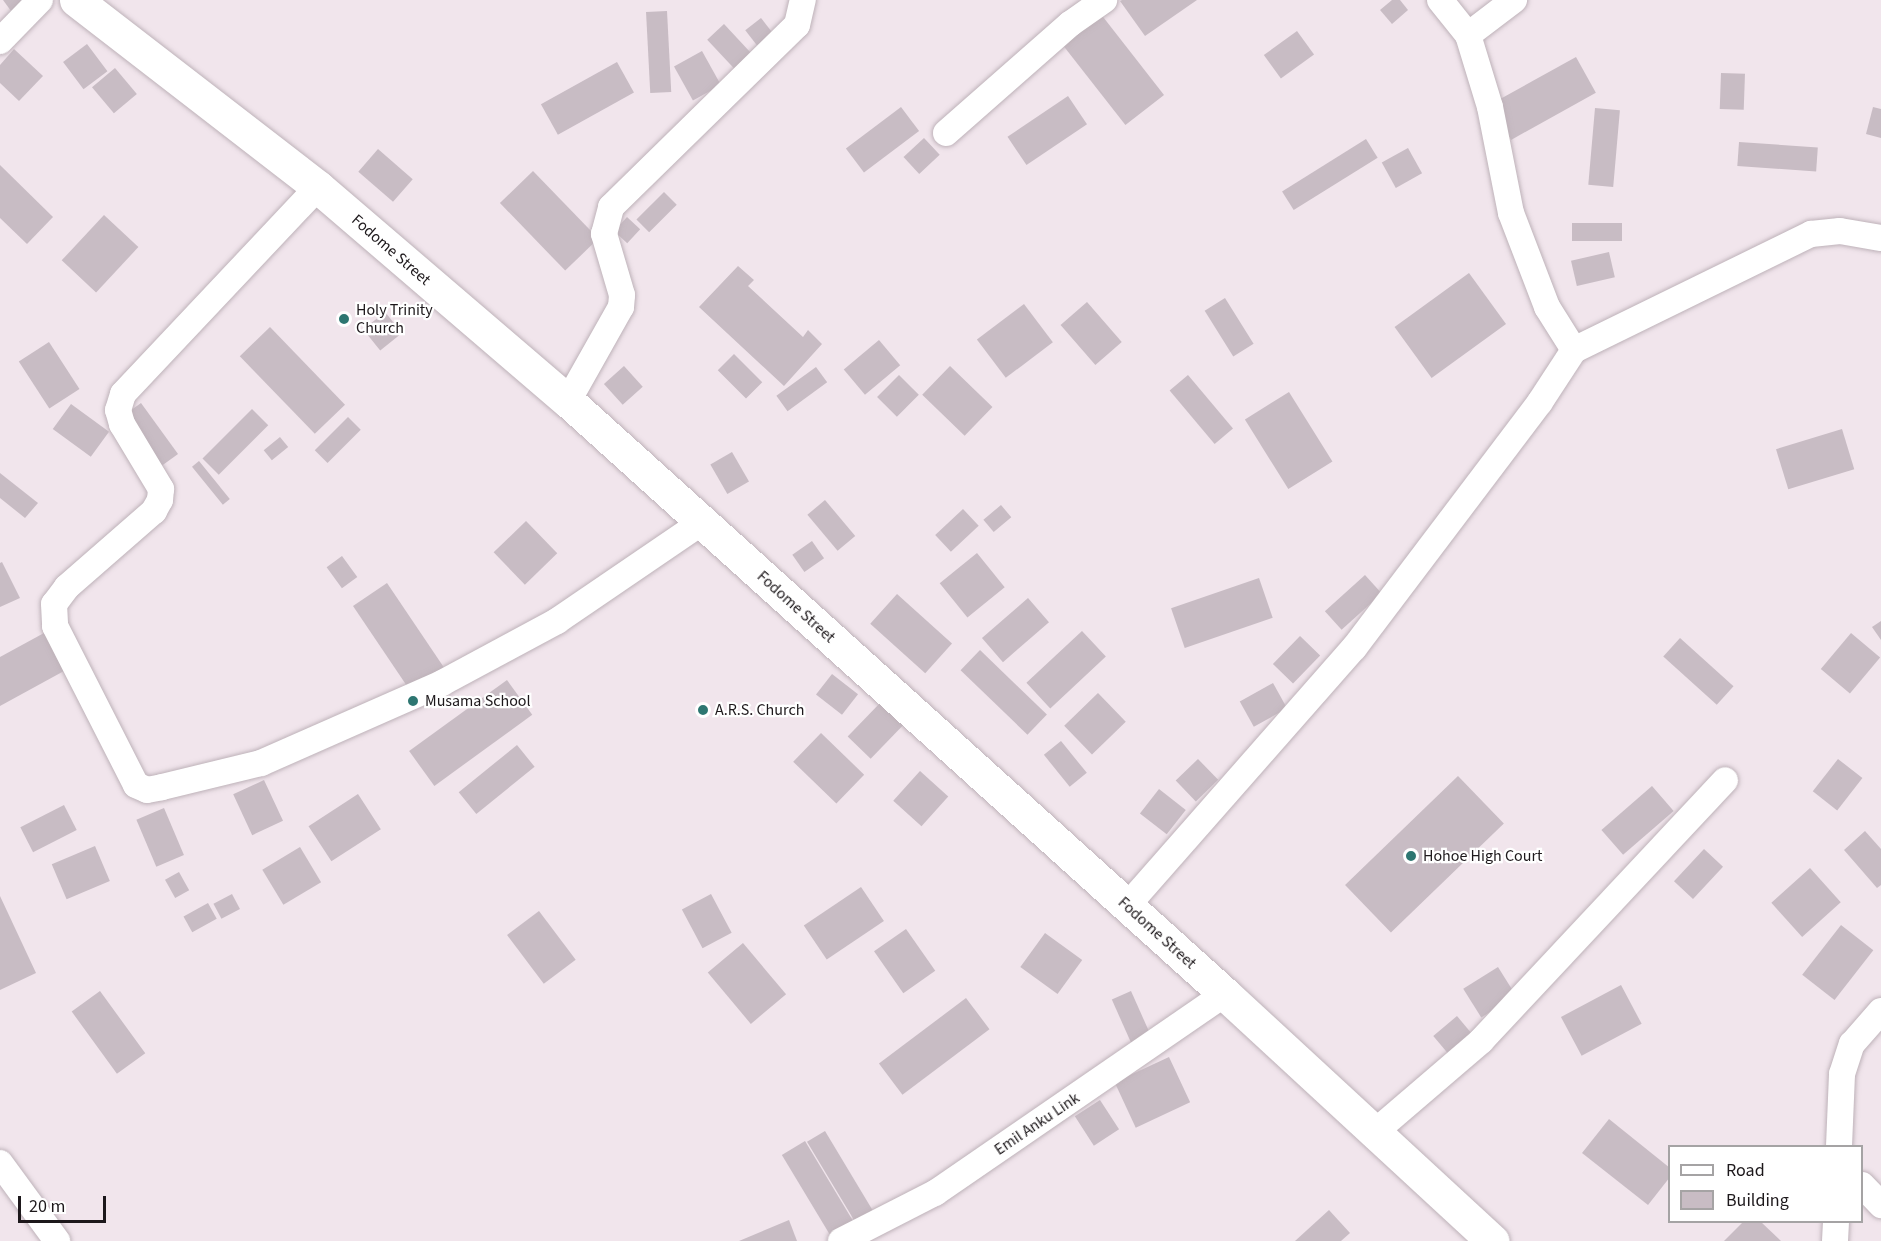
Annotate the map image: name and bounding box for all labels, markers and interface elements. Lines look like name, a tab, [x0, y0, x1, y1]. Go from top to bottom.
street label: Fodome Street	[348, 210, 434, 290]
place label: Holy Trinity Church	[356, 300, 433, 338]
marker: Holy Trinity Church	[337, 312, 351, 326]
street label: Fodome Street	[753, 567, 839, 647]
place label: Musama School	[425, 691, 531, 711]
marker: Musama School	[406, 694, 420, 708]
place label: A.R.S. Church	[715, 700, 804, 720]
marker: A.R.S. Church	[696, 703, 710, 717]
place label: Hohoe High Court	[1423, 846, 1542, 866]
marker: Hohoe High Court	[1404, 849, 1418, 863]
street label: Fodome Street	[1114, 893, 1200, 973]
street label: Emil Anku Link	[991, 1089, 1083, 1159]
legend	[1668, 1145, 1863, 1223]
text: Road	[1726, 1158, 1765, 1183]
scale bar	[21, 1184, 110, 1222]
text: Building	[1726, 1188, 1789, 1213]
text: 20 m	[29, 1194, 65, 1219]

